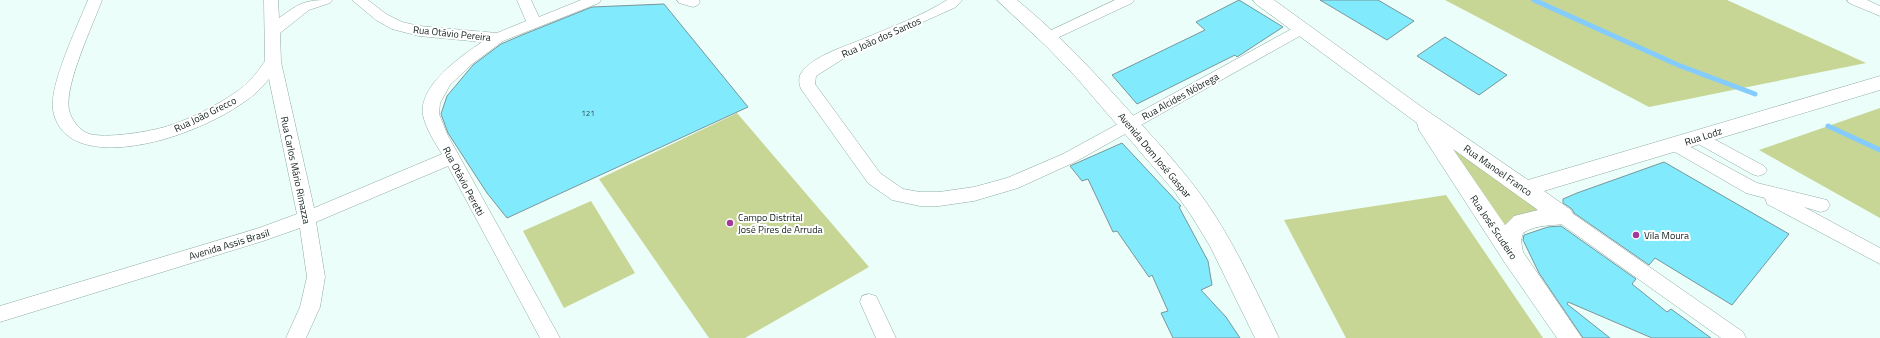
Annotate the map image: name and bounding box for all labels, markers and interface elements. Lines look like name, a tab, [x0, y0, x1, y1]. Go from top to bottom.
street label: Rua João dos Santos	[839, 13, 924, 62]
street label: Rua Otávio Pereira	[412, 22, 492, 45]
street label: Rua Alcides Nóbrega	[1139, 69, 1222, 124]
street label: Rua João Grecco	[171, 93, 239, 136]
house number: 121	[581, 107, 595, 119]
street label: Avenida Dom José Gaspar	[1114, 109, 1195, 202]
street label: Rua Carlos Mário Rimazza	[277, 115, 314, 225]
street label: Rua Lodz	[1683, 123, 1724, 150]
street label: Rua Manoel Franco	[1460, 141, 1535, 200]
street label: Rua Otávio Peretti	[439, 144, 488, 219]
street label: Rua José Scudeiro	[1466, 192, 1521, 263]
place label: Campo Distrital José Pires de Arruda	[738, 210, 822, 237]
marker: Campo Distrital José Pires de Arruda	[725, 218, 735, 228]
street label: Avenida Assis Brasil	[187, 225, 271, 264]
place label: Vila Moura	[1644, 228, 1689, 243]
marker: Vila Moura	[1631, 230, 1641, 240]

